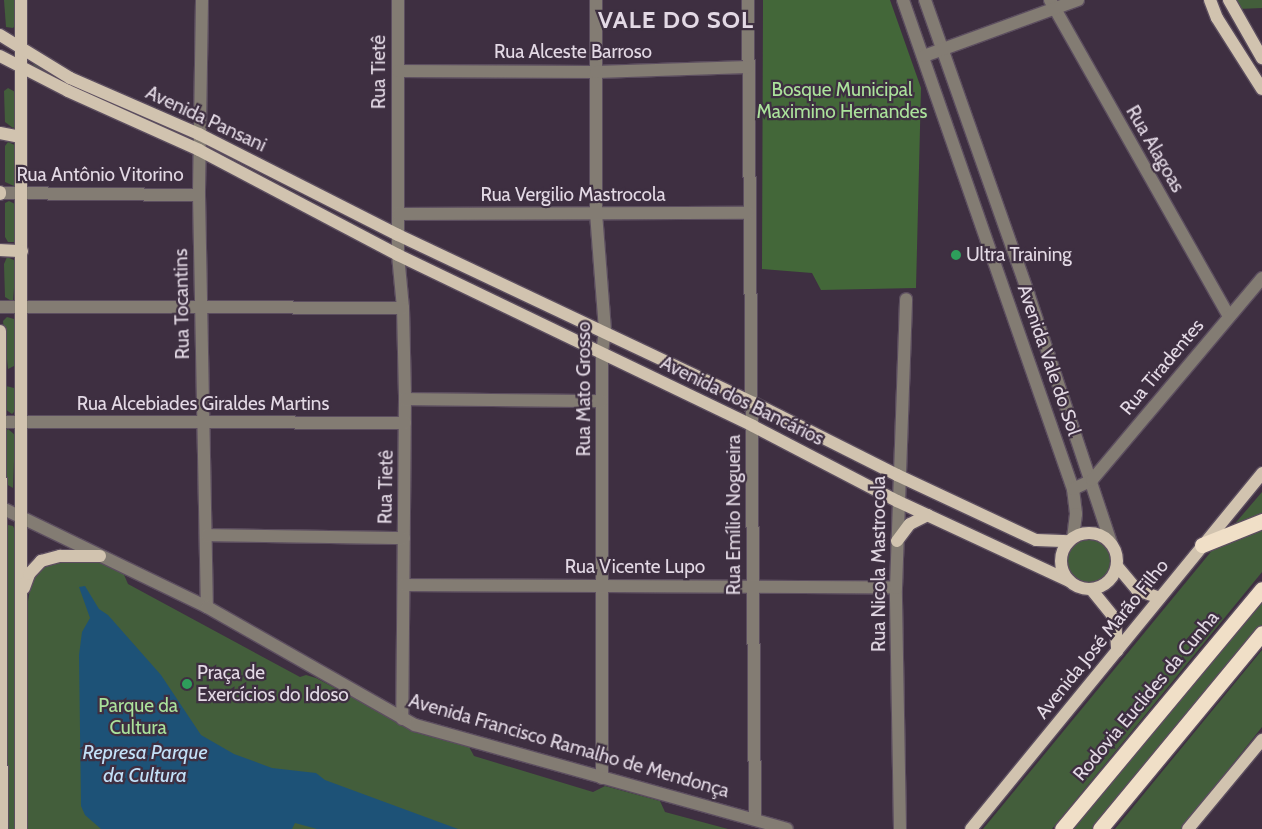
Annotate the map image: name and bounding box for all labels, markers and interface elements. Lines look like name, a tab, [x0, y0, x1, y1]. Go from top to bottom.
district label: VALE DO SOL	[597, 6, 755, 34]
street label: Rua Tietê	[368, 35, 390, 109]
street label: Rua Alceste Barroso	[494, 41, 652, 63]
park label: Bosque Municipal Maximino Hernandes	[757, 79, 927, 123]
street label: Avenida Pansani	[142, 81, 270, 157]
street label: Rua Alagoas	[1121, 101, 1189, 197]
street label: Rua Antônio Vitorino	[16, 164, 184, 186]
street label: Rua Vergilio Mastrocola	[480, 184, 666, 206]
place label: Ultra Training	[966, 244, 1072, 266]
street label: Rua Tocantins	[170, 248, 194, 360]
marker: Ultra Training	[950, 249, 962, 261]
street label: Avenida Vale do Sol	[1012, 282, 1086, 438]
street label: Rua Tiradentes	[1115, 314, 1209, 420]
street label: Rua Mato Grosso	[573, 322, 595, 456]
street label: Avenida dos Bancários	[657, 352, 827, 450]
street label: Rua Alcebiades Giraldes Martins	[77, 393, 329, 415]
street label: Rua Emílio Nogueira	[723, 435, 745, 595]
street label: Rua Tietê	[374, 450, 398, 524]
street label: Rua Nicola Mastrocola	[868, 476, 890, 652]
street label: Avenida José Marão Filho	[1031, 555, 1173, 723]
street label: Rua Vicente Lupo	[565, 556, 705, 578]
street label: Rodovia Euclides da Cunha	[1068, 607, 1224, 785]
place label: Praça de Exercícios do Idoso	[197, 662, 349, 706]
marker: Praça de Exercícios do Idoso	[181, 678, 193, 690]
street label: Avenida Francisco Ramalho de Mendonça	[406, 689, 732, 803]
park label: Parque da Cultura	[98, 695, 178, 739]
water label: Represa Parque da Cultura	[82, 741, 208, 788]

